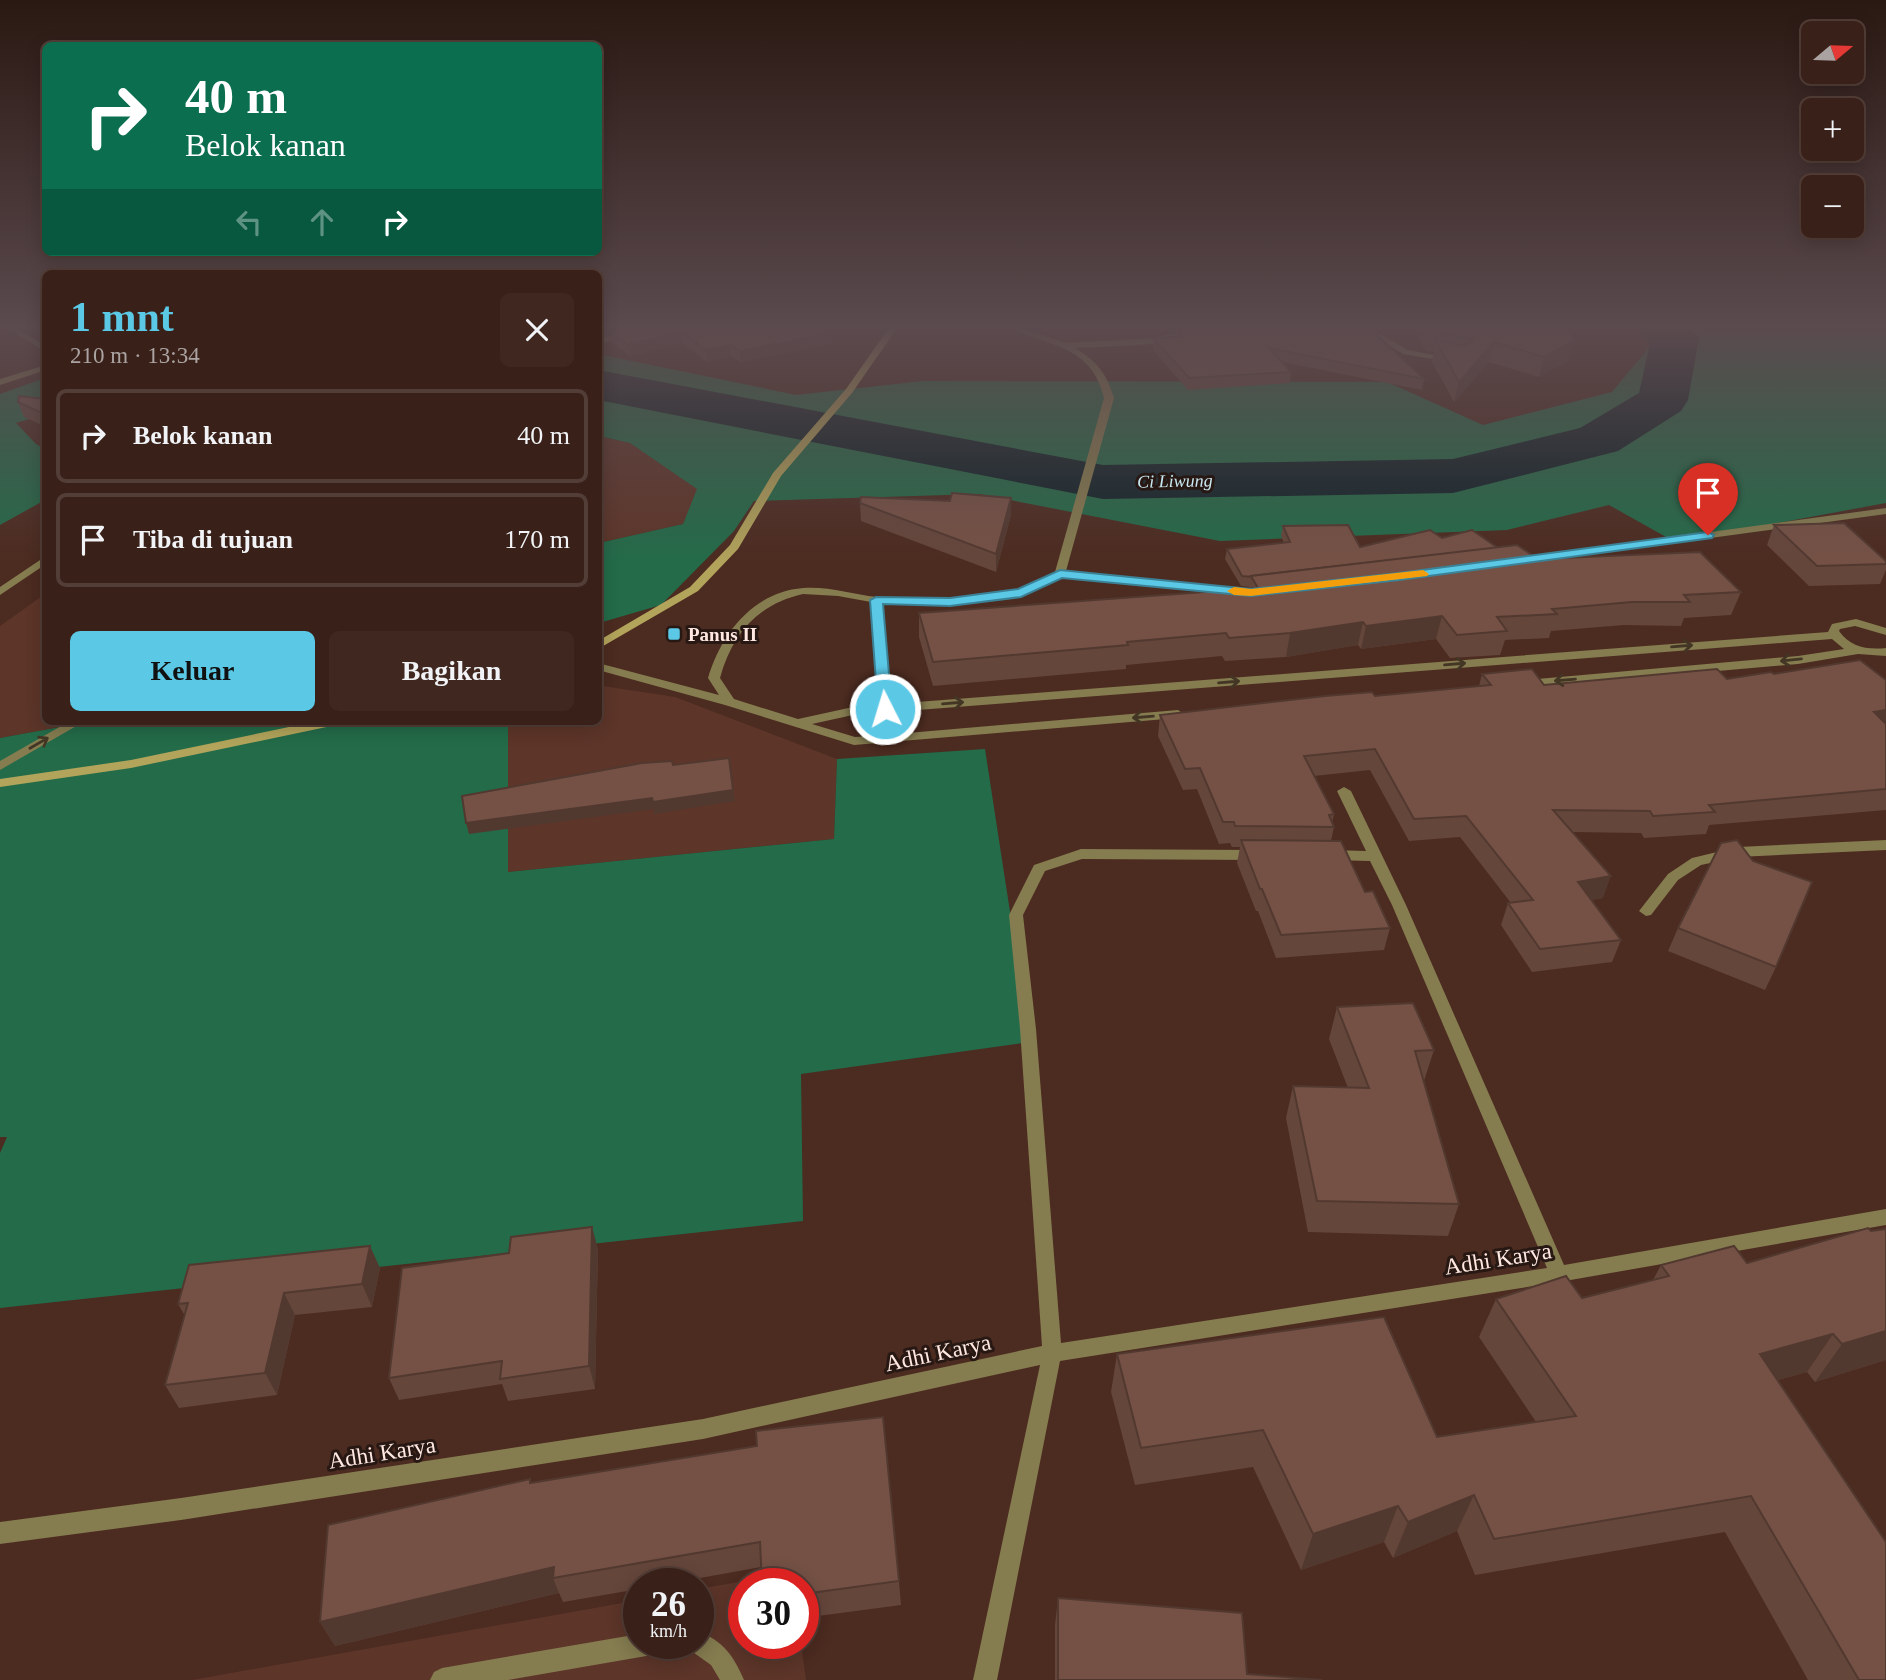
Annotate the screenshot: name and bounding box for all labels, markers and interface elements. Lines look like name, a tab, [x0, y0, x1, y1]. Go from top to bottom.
north arrow	[1801, 21, 1864, 84]
map controls	[1801, 21, 1864, 238]
text: 40 m	[185, 69, 287, 124]
icon: right	[70, 70, 161, 161]
button: +	[1801, 98, 1864, 161]
text: Belok kanan	[185, 127, 346, 163]
button: −	[1801, 175, 1864, 238]
icon: left	[230, 203, 268, 241]
icon: ahead	[303, 203, 341, 241]
icon: right	[376, 203, 414, 241]
button: close	[500, 293, 574, 367]
text: 1 mnt	[70, 294, 174, 340]
text: 210 m · 13:34	[70, 343, 200, 368]
icon: right	[74, 417, 112, 455]
text: Belok kanan	[133, 421, 272, 450]
text: 40 m	[517, 421, 570, 450]
pin	[1678, 463, 1738, 535]
water label: Ci Liwung	[1137, 470, 1213, 492]
icon: arrive	[1689, 474, 1727, 512]
icon: arrive	[74, 521, 112, 559]
text: Tiba di tujuan	[133, 525, 293, 554]
text: 170 m	[504, 525, 570, 554]
place label: Panus II	[688, 624, 757, 645]
marker: Panus II	[666, 626, 682, 642]
button: Keluar	[70, 631, 315, 711]
button: Bagikan	[329, 631, 574, 711]
one-way arrow	[1670, 639, 1693, 652]
one-way arrow	[1780, 654, 1803, 667]
one-way arrow	[1444, 657, 1466, 670]
position arrow	[848, 672, 922, 746]
one-way arrow	[1554, 674, 1576, 687]
one-way arrow	[1217, 675, 1239, 688]
one-way arrow	[941, 696, 964, 709]
one-way arrow	[1132, 711, 1154, 724]
one-way arrow	[29, 736, 49, 750]
street label: Adhi Karya	[1443, 1238, 1553, 1280]
street label: Adhi Karya	[883, 1330, 993, 1376]
street label: Adhi Karya	[327, 1432, 437, 1474]
speed limit sign: 30	[728, 1568, 819, 1659]
text: 26	[651, 1585, 686, 1624]
text: km/h	[650, 1621, 687, 1641]

